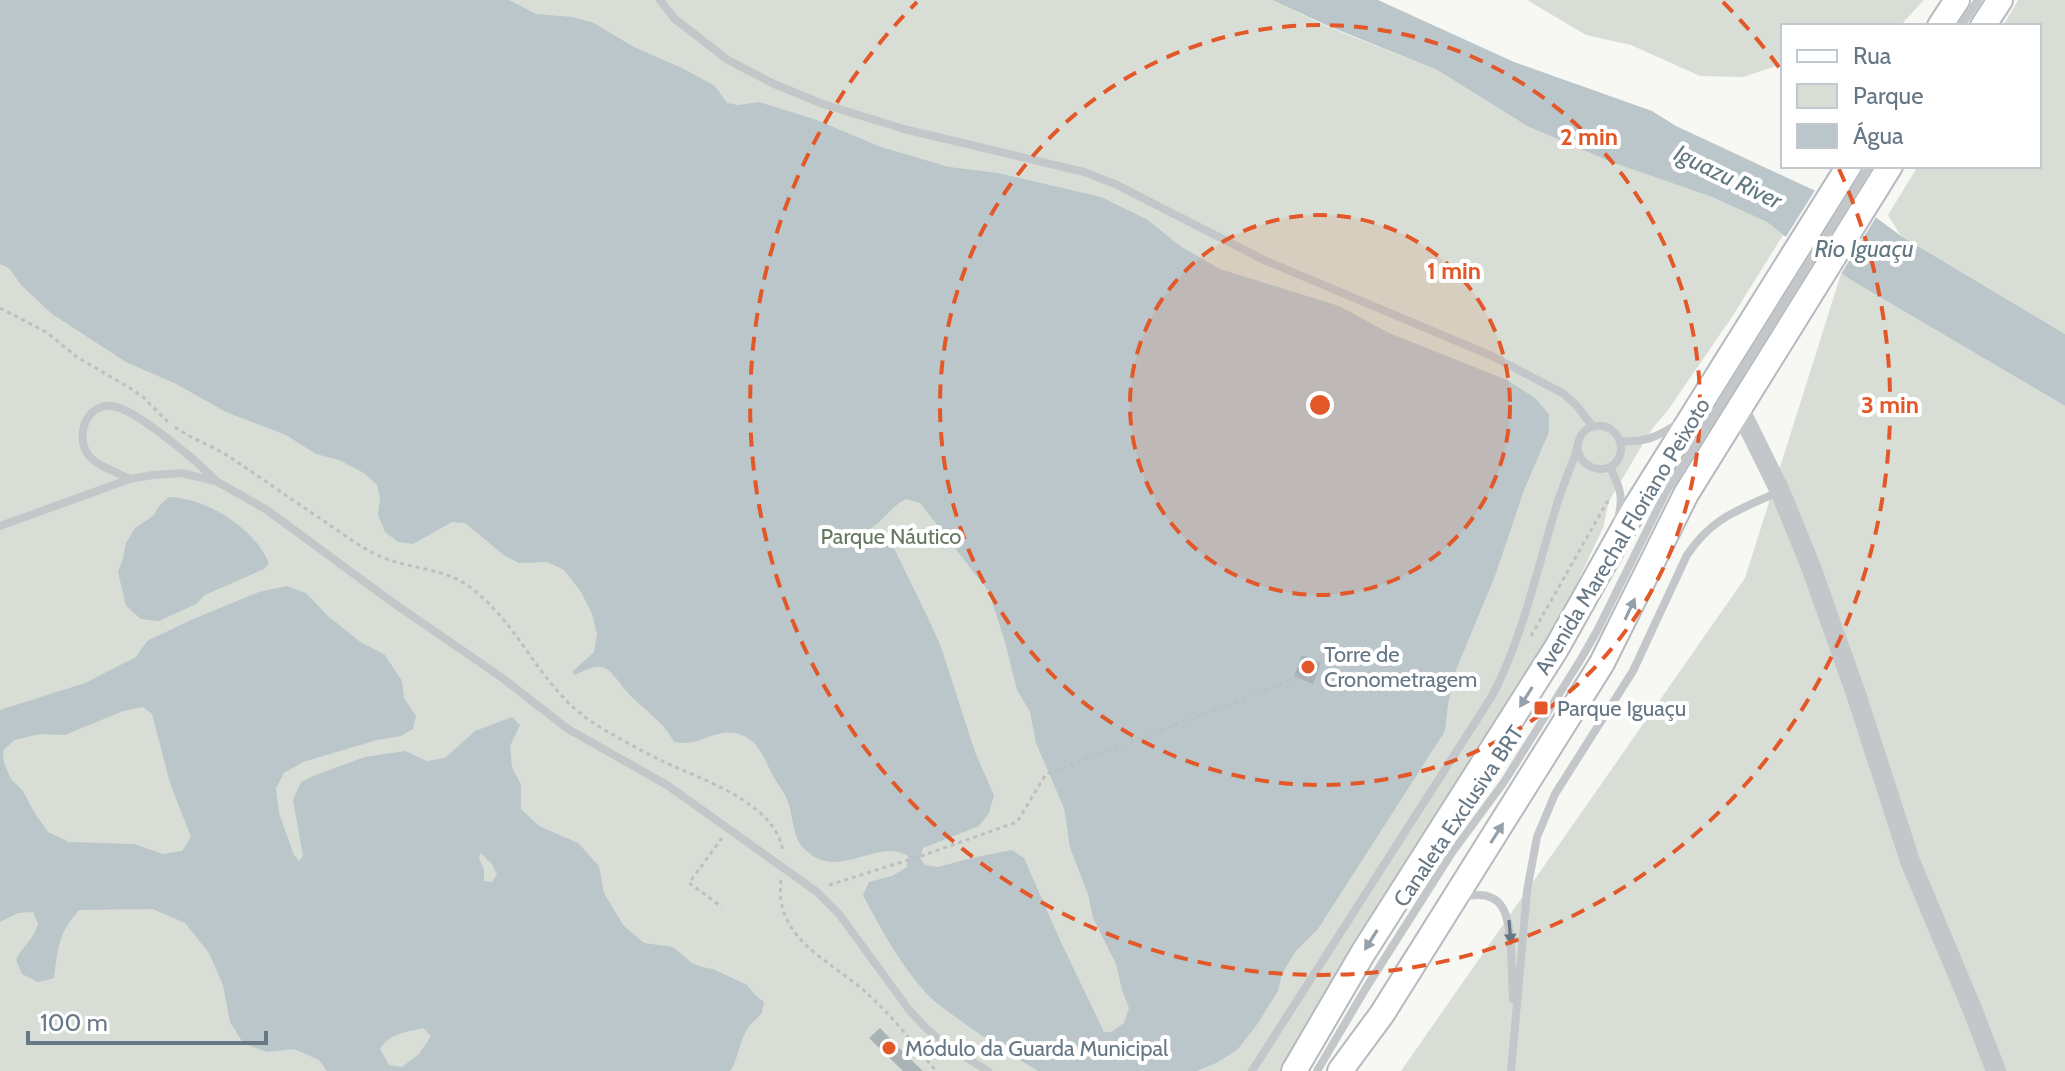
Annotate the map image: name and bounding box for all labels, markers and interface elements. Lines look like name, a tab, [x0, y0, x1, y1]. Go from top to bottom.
legend	[1781, 24, 2041, 168]
text: Rua	[1853, 41, 1892, 70]
text: Parque	[1853, 81, 1923, 110]
text: Água	[1853, 121, 1904, 150]
text: 2 min	[1560, 122, 1618, 151]
water label: Iguazu River	[1670, 138, 1788, 216]
water label: Rio Iguaçu	[1814, 234, 1914, 263]
text: 1 min	[1427, 256, 1481, 285]
text: 3 min	[1861, 390, 1919, 419]
centre of rings	[1306, 391, 1334, 419]
street label: Avenida Marechal Floriano Peixoto	[1529, 393, 1716, 680]
park label: Parque Náutico	[821, 523, 961, 550]
one-way arrow	[1623, 597, 1637, 621]
place label: Torre de Cronometragem	[1324, 641, 1477, 693]
marker: Torre de Cronometragem	[1299, 658, 1317, 676]
one-way arrow	[1519, 686, 1533, 708]
place label: Parque Iguaçu	[1557, 695, 1686, 722]
marker: Parque Iguaçu	[1532, 699, 1550, 717]
street label: Canaleta Exclusiva BRT	[1388, 720, 1529, 912]
one-way arrow	[1490, 822, 1505, 843]
one-way arrow	[1503, 920, 1516, 945]
one-way arrow	[1365, 929, 1379, 951]
scale bar	[28, 995, 266, 1045]
text: 100 m	[40, 1008, 108, 1037]
place label: Módulo da Guarda Municipal	[905, 1035, 1169, 1062]
marker: Módulo da Guarda Municipal	[880, 1039, 898, 1057]

